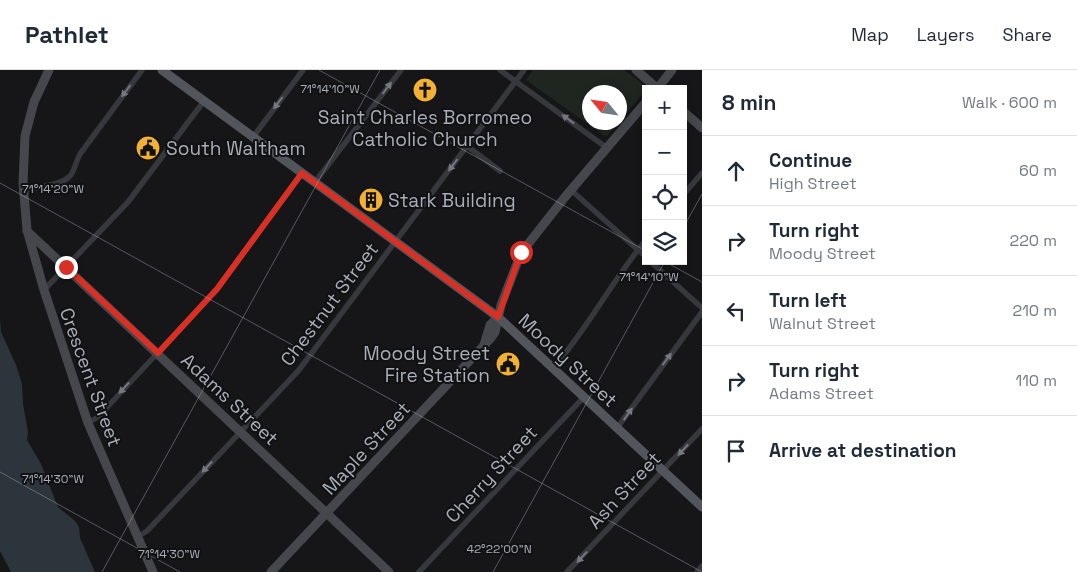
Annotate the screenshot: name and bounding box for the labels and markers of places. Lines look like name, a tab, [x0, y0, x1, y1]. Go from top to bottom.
church icon: Saint Charles Borromeo Catholic Church	[412, 77, 438, 103]
place label: Saint Charles Borromeo Catholic Church	[318, 105, 532, 152]
public building icon: South Waltham	[135, 135, 161, 161]
place label: South Waltham	[166, 136, 306, 161]
building icon: Stark Building	[358, 187, 384, 213]
place label: Stark Building	[388, 188, 516, 213]
place label: Moody Street Fire Station	[363, 341, 490, 388]
public building icon: Moody Street Fire Station	[495, 351, 521, 377]

